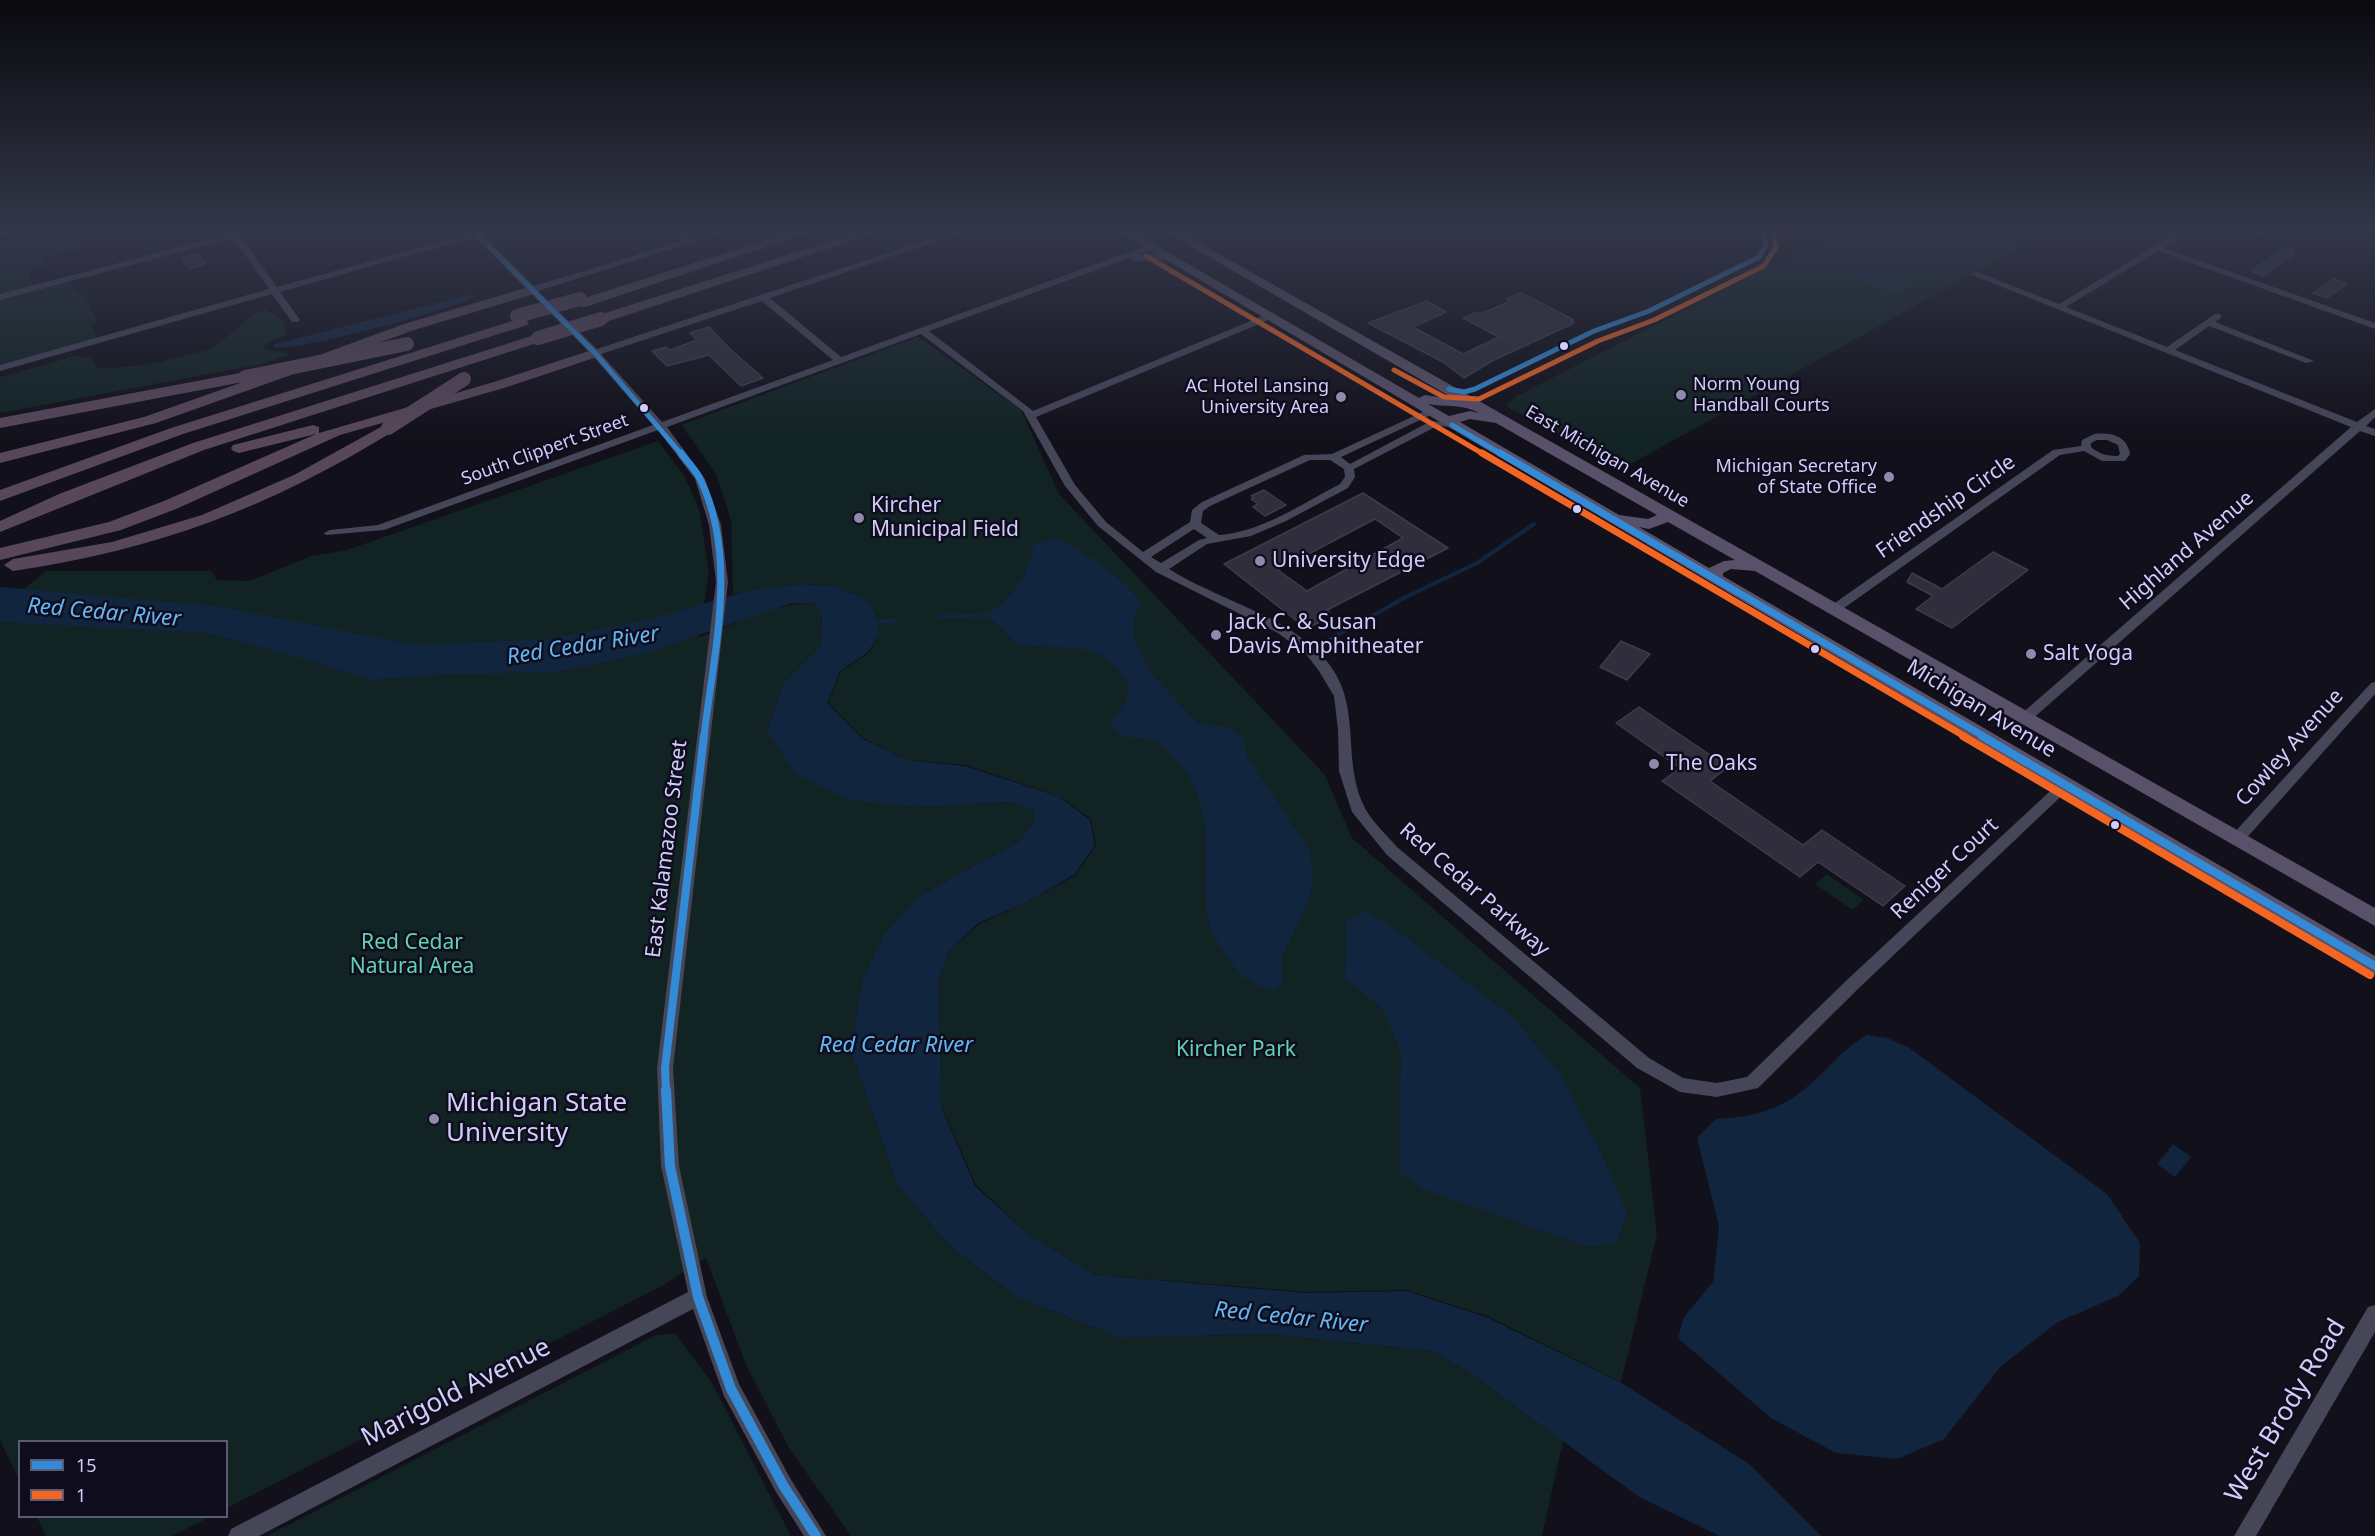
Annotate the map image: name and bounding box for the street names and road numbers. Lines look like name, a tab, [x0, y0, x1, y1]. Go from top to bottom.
street label: East Michigan Avenue	[1521, 401, 1693, 513]
street label: South Clippert Street	[459, 410, 631, 490]
street label: Friendship Circle	[1872, 450, 2020, 564]
street label: Highland Avenue	[2115, 486, 2259, 616]
street label: Michigan Avenue	[1902, 654, 2060, 764]
street label: Cowley Avenue	[2231, 684, 2349, 812]
street label: East Kalamazoo Street	[641, 739, 693, 959]
street label: Reniger Court	[1886, 813, 2004, 925]
street label: Red Cedar Parkway	[1394, 818, 1554, 962]
street label: West Brody Road	[2219, 1314, 2353, 1508]
street label: Marigold Avenue	[356, 1332, 556, 1454]

